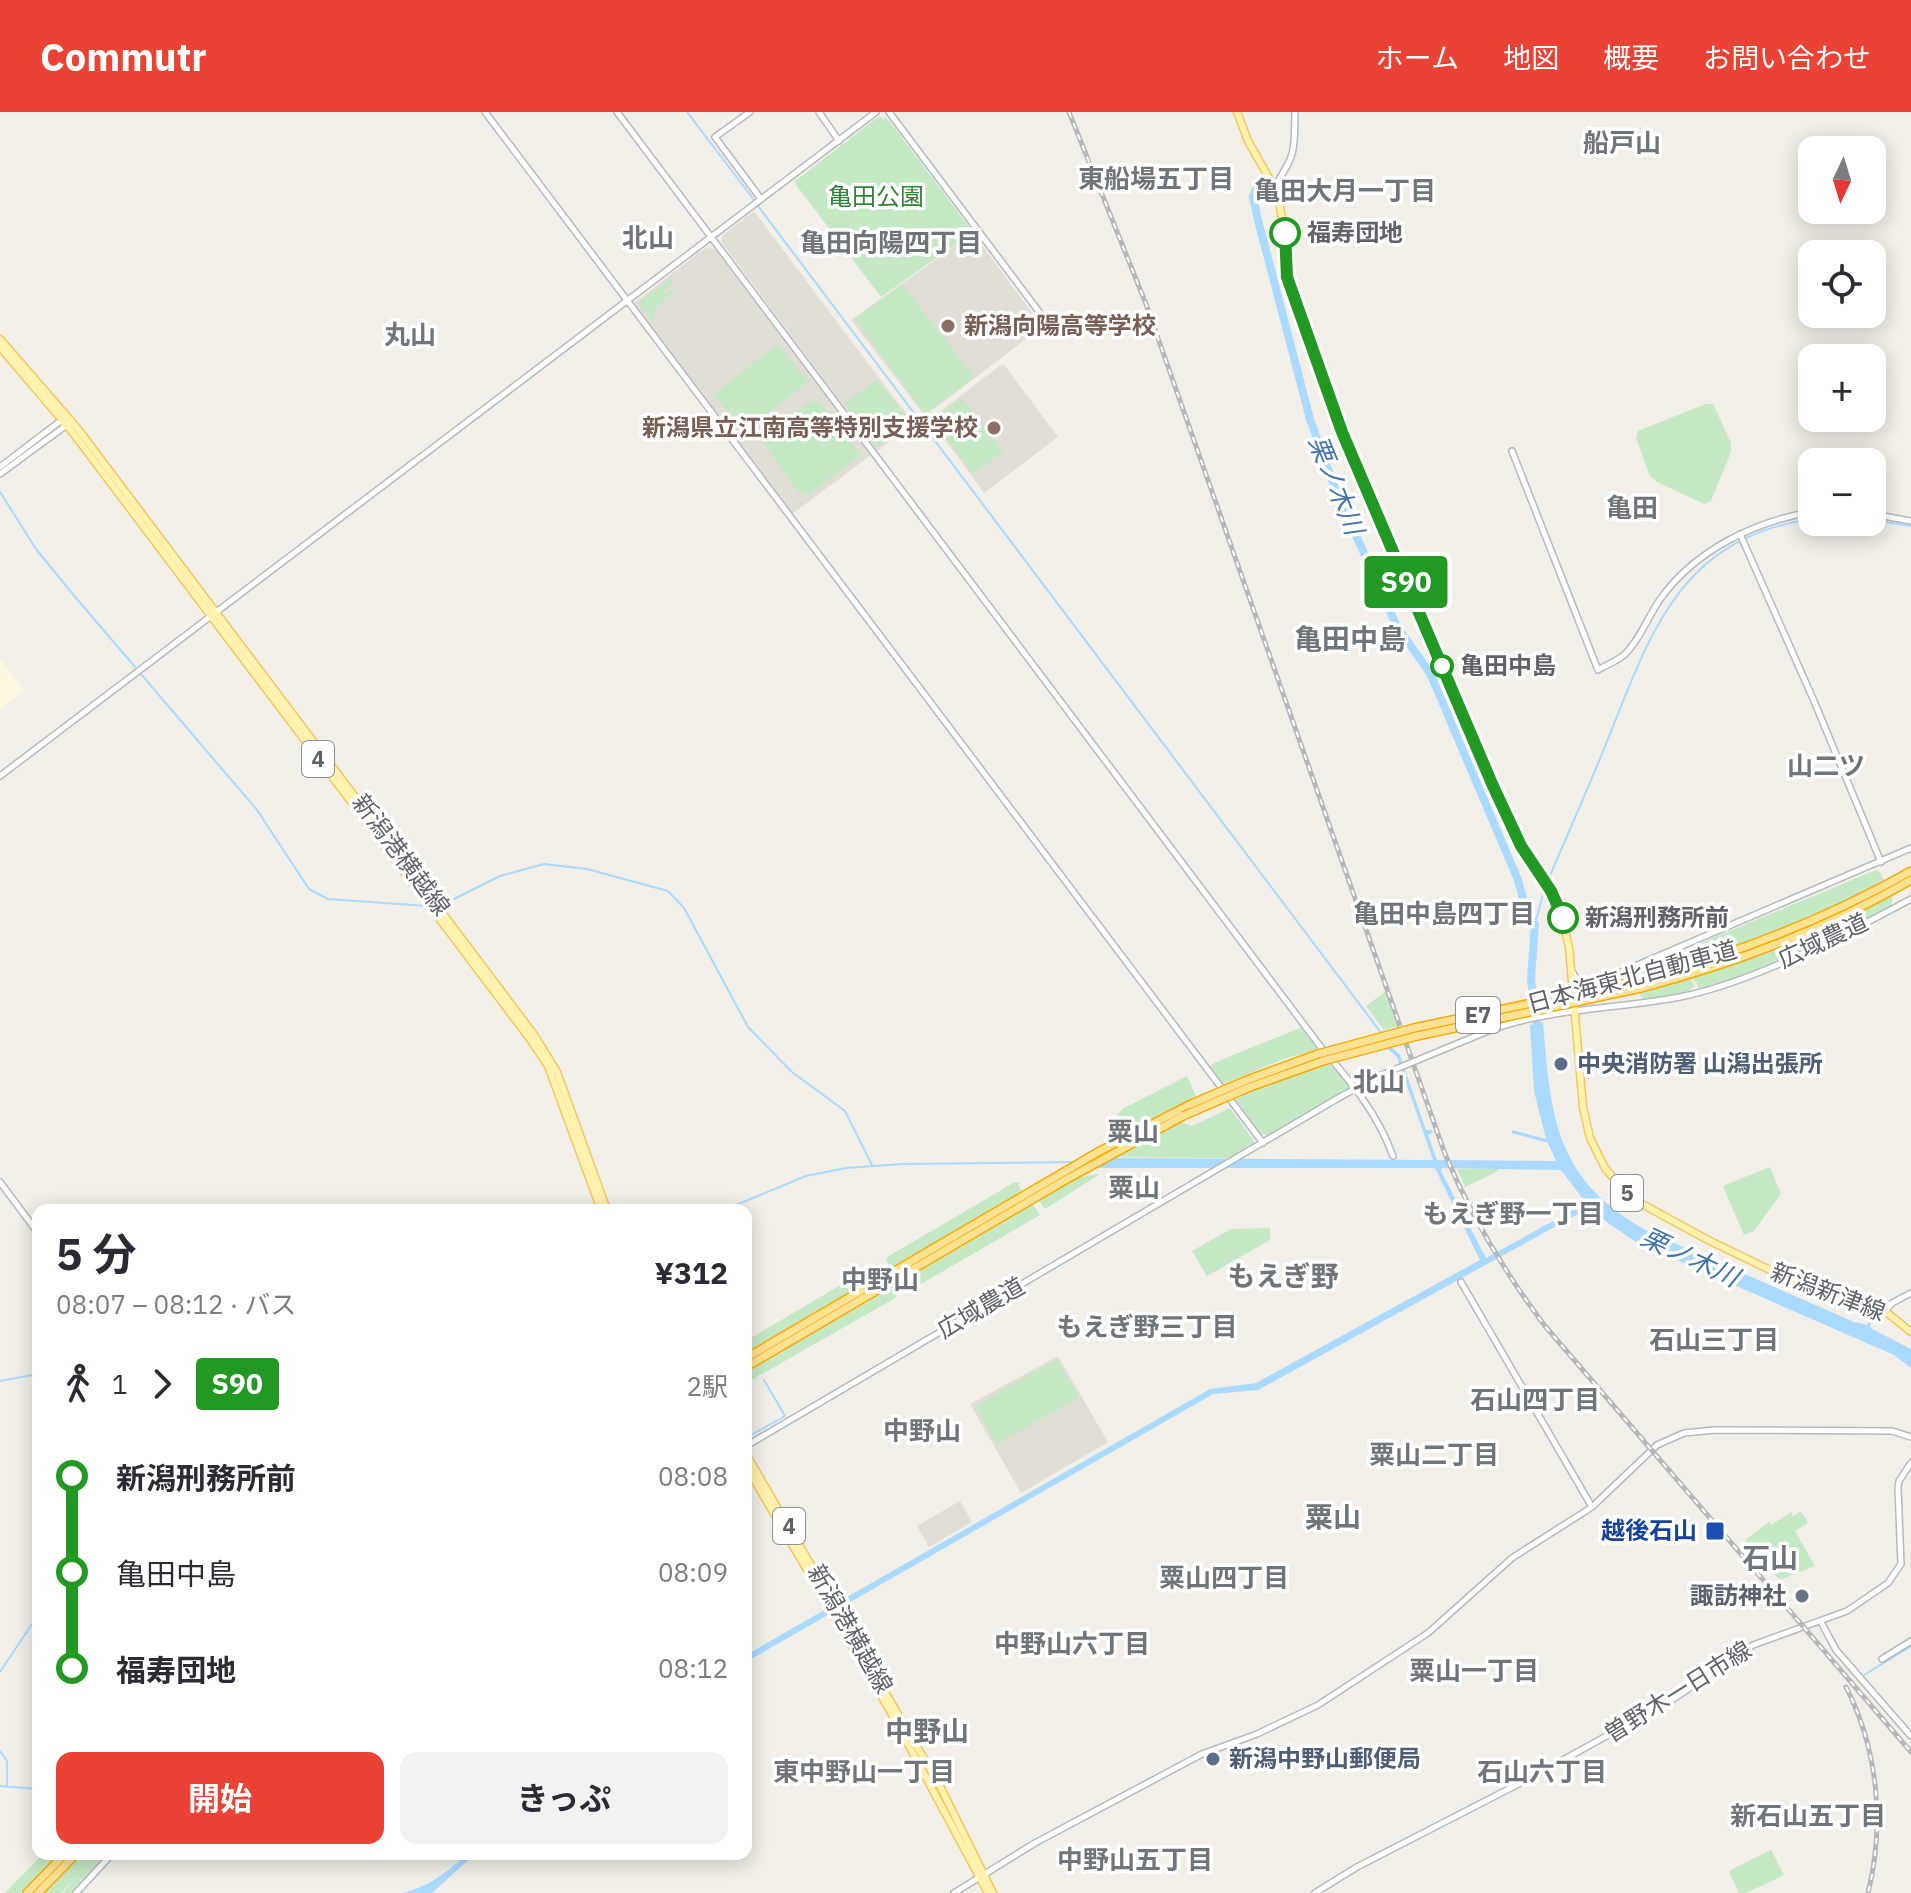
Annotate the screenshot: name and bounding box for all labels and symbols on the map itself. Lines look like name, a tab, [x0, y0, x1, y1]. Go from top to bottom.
district label: 船戸山	[1583, 125, 1661, 159]
north arrow	[1798, 136, 1886, 224]
district label: 東船場五丁目	[1078, 161, 1234, 195]
district label: 亀田大月一丁目	[1254, 173, 1436, 207]
park label: 亀田公園	[828, 180, 924, 212]
place label: 福寿団地	[1307, 216, 1403, 248]
marker: 福寿団地	[1270, 218, 1300, 248]
district label: 北山	[622, 220, 674, 254]
district label: 亀田向陽四丁目	[800, 225, 982, 259]
place label: 新潟向陽高等学校	[964, 309, 1156, 341]
district label: 丸山	[384, 317, 436, 351]
marker: 新潟向陽高等学校	[939, 317, 957, 335]
place label: 新潟県立江南高等特別支援学校	[642, 411, 978, 443]
marker: 新潟県立江南高等特別支援学校	[985, 419, 1003, 437]
water label: 栗ノ木川	[1302, 430, 1373, 542]
district label: 亀田	[1606, 490, 1658, 524]
line badge: S90	[1360, 556, 1452, 608]
district label: 亀田中島	[1294, 620, 1406, 657]
place label: 亀田中島	[1460, 649, 1556, 681]
marker: 亀田中島	[1431, 655, 1453, 677]
road number: 4	[302, 741, 334, 777]
district label: 山二ツ	[1787, 748, 1865, 782]
street label: 新潟港横越線	[346, 787, 458, 922]
district label: 亀田中島四丁目	[1353, 896, 1535, 930]
place label: 新潟刑務所前	[1585, 901, 1729, 933]
marker: 新潟刑務所前	[1548, 903, 1578, 933]
street label: 広域農道	[1772, 905, 1873, 975]
street label: 日本海東北自動車道	[1523, 933, 1740, 1019]
road number: E7	[1456, 997, 1500, 1033]
place label: 中央消防署 山潟出張所	[1577, 1047, 1823, 1079]
marker: 中央消防署 山潟出張所	[1552, 1055, 1570, 1073]
district label: 北山	[1353, 1064, 1405, 1098]
district label: 粟山	[1107, 1114, 1159, 1148]
district label: 粟山	[1108, 1170, 1160, 1204]
road number: 5	[1611, 1175, 1643, 1211]
district label: もえぎ野一丁目	[1422, 1196, 1604, 1230]
water label: 栗ノ木川	[1636, 1219, 1747, 1295]
street label: 新潟新津線	[1767, 1255, 1890, 1328]
district label: もえぎ野	[1227, 1257, 1339, 1294]
district label: 中野山	[841, 1262, 919, 1296]
street label: 広域農道	[931, 1269, 1030, 1345]
district label: もえぎ野三丁目	[1056, 1309, 1238, 1343]
district label: 石山三丁目	[1649, 1322, 1779, 1356]
district label: 石山四丁目	[1470, 1382, 1600, 1416]
district label: 中野山	[883, 1413, 961, 1447]
district label: 粟山二丁目	[1369, 1437, 1499, 1471]
district label: 粟山	[1305, 1498, 1361, 1535]
road number: 4	[773, 1508, 805, 1544]
place label: 越後石山	[1601, 1514, 1697, 1546]
marker: 越後石山	[1704, 1520, 1726, 1542]
district label: 石山	[1742, 1539, 1798, 1576]
street label: 新潟港横越線	[801, 1558, 901, 1699]
district label: 粟山四丁目	[1159, 1560, 1289, 1594]
place label: 諏訪神社	[1690, 1579, 1786, 1611]
marker: 諏訪神社	[1793, 1587, 1811, 1605]
district label: 中野山六丁目	[994, 1626, 1150, 1660]
street label: 曽野木一日市線	[1598, 1633, 1757, 1749]
district label: 粟山一丁目	[1409, 1653, 1539, 1687]
district label: 中野山	[885, 1712, 969, 1749]
place label: 新潟中野山郵便局	[1229, 1742, 1421, 1774]
marker: 新潟中野山郵便局	[1204, 1750, 1222, 1768]
district label: 東中野山一丁目	[773, 1754, 955, 1788]
district label: 石山六丁目	[1477, 1754, 1607, 1788]
district label: 新石山五丁目	[1730, 1798, 1886, 1832]
district label: 中野山五丁目	[1057, 1842, 1213, 1876]

